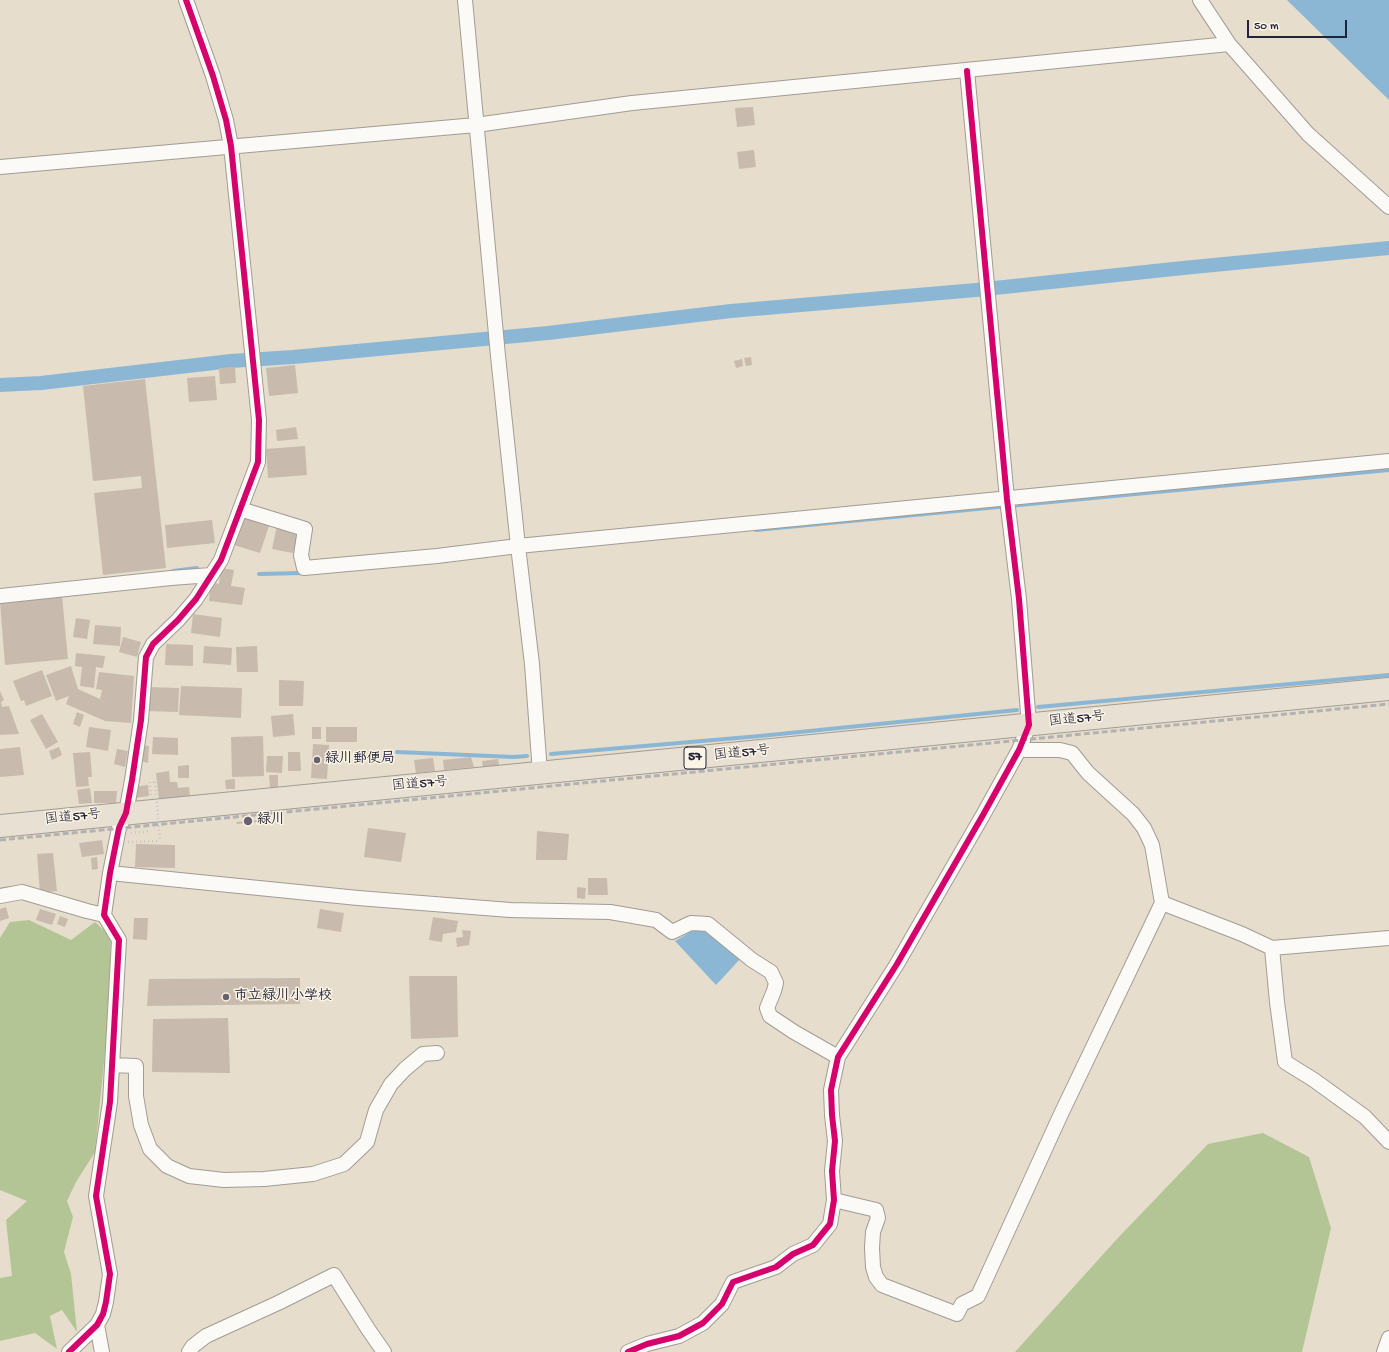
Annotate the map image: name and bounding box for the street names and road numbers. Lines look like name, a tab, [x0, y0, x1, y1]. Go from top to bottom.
street label: 国道57号	[1048, 709, 1106, 731]
street label: 国道57号	[713, 743, 771, 765]
road number: 57	[684, 747, 706, 769]
street label: 国道57号	[391, 774, 449, 796]
street label: 国道57号	[44, 807, 102, 829]

